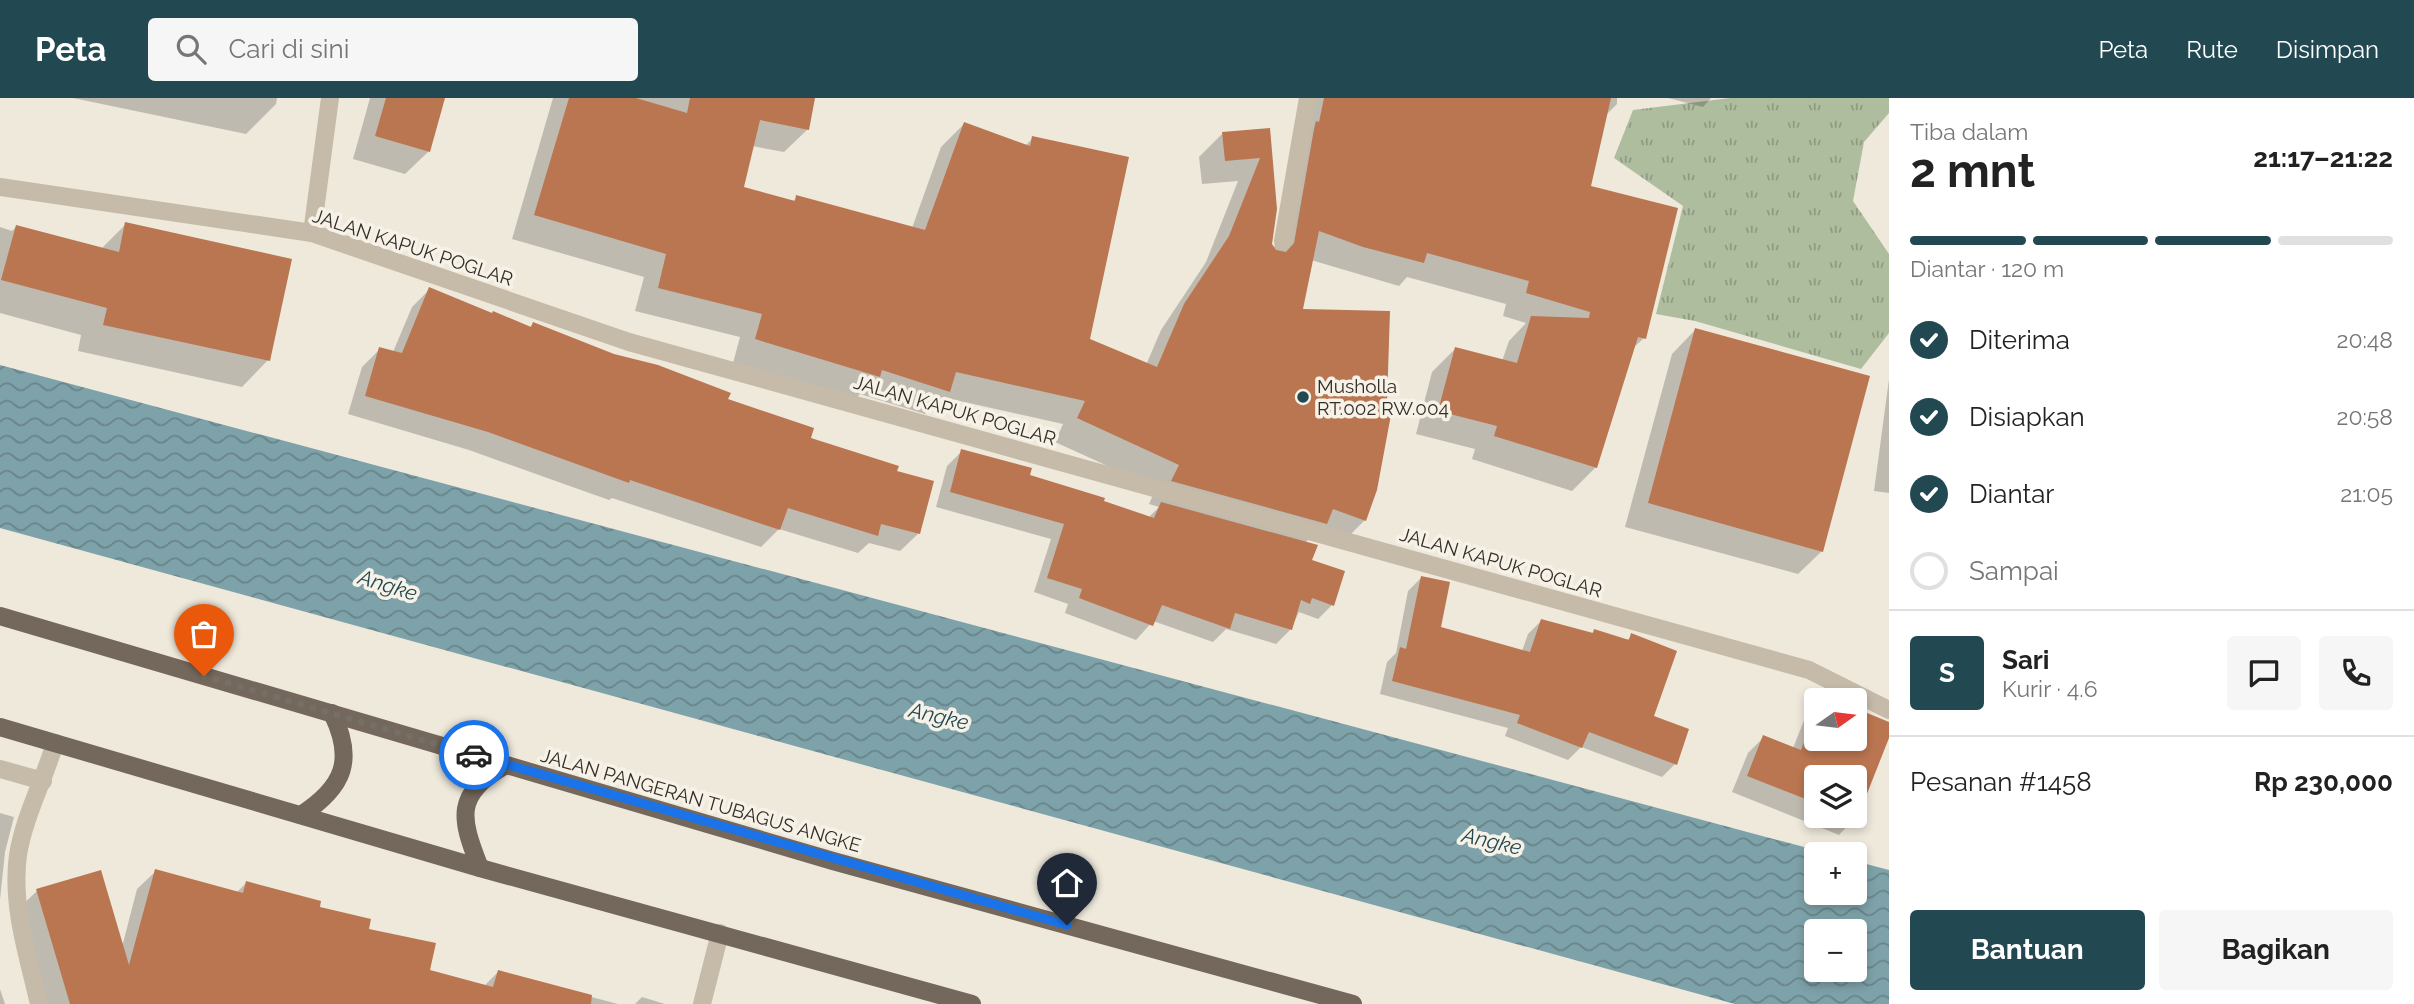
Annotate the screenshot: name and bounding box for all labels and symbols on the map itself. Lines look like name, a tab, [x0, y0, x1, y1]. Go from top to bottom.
street label: JALAN KAPUK POGLAR	[310, 204, 516, 290]
street label: JALAN KAPUK POGLAR	[851, 371, 1059, 449]
place label: Musholla RT.002 RW.004	[1317, 375, 1449, 419]
marker: Musholla RT.002 RW.004	[1295, 389, 1311, 405]
street label: JALAN KAPUK POGLAR	[1397, 523, 1605, 601]
water label: Angke	[355, 564, 420, 606]
pin	[174, 604, 234, 676]
north arrow	[1804, 688, 1867, 751]
water label: Angke	[906, 697, 971, 735]
courier	[439, 720, 509, 790]
street label: JALAN PANGERAN TUBAGUS ANGKE	[538, 744, 864, 856]
water label: Angke	[1459, 822, 1524, 860]
pin	[1037, 853, 1097, 925]

